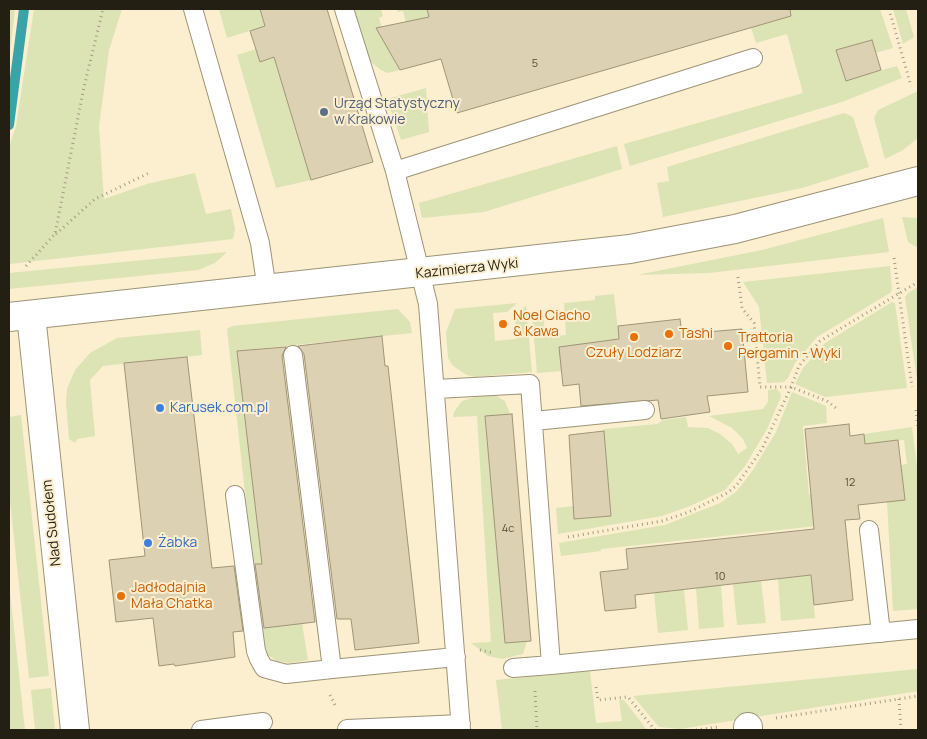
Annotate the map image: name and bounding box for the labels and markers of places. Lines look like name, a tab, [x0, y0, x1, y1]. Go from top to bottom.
place label: Urząd Statystyczny w Krakowie	[334, 96, 460, 128]
marker: Urząd Statystyczny w Krakowie	[318, 106, 330, 118]
place label: Noel Ciacho & Kawa	[513, 308, 591, 341]
marker: Noel Ciacho & Kawa	[497, 318, 509, 330]
place label: Tashi	[679, 326, 713, 342]
marker: Tashi	[663, 328, 675, 340]
place label: Trattoria Pergamin - Wyki	[738, 330, 841, 362]
marker: Czuły Lodziarz	[628, 331, 640, 343]
marker: Trattoria Pergamin - Wyki	[722, 340, 734, 352]
place label: Czuły Lodziarz	[586, 345, 682, 361]
place label: Karusek.com.pl	[170, 400, 268, 416]
marker: Karusek.com.pl	[154, 402, 166, 414]
place label: Żabka	[158, 535, 197, 551]
marker: Żabka	[142, 537, 154, 549]
place label: Jadłodajnia Mała Chatka	[131, 580, 213, 612]
marker: Jadłodajnia Mała Chatka	[115, 590, 127, 602]

